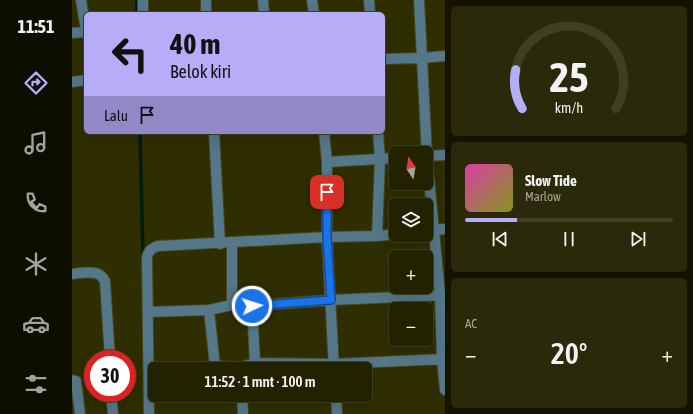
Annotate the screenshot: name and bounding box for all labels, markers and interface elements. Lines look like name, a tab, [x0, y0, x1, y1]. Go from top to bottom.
text: 11:51	[17, 16, 55, 37]
icon: left	[104, 28, 156, 80]
text: 40 m	[170, 28, 220, 60]
text: 25	[549, 53, 589, 101]
text: Belok kiri	[170, 61, 231, 82]
icon: directions	[22, 69, 50, 97]
text: km/h	[555, 100, 583, 116]
icon: arrive	[136, 104, 158, 126]
text: Lalu	[104, 107, 128, 124]
icon: music	[22, 129, 50, 157]
north arrow	[389, 146, 433, 190]
map controls	[389, 146, 433, 346]
text: Slow Tide	[525, 172, 577, 189]
pin	[310, 175, 344, 209]
icon: arrive	[316, 181, 338, 203]
icon: phone	[22, 189, 50, 217]
text: Marlow	[525, 189, 561, 204]
button: layers	[389, 198, 433, 242]
icon: previous	[489, 228, 511, 250]
icon: pause	[558, 228, 580, 250]
icon: next	[627, 228, 649, 250]
icon: climate	[22, 250, 50, 278]
button: +	[389, 250, 433, 294]
position arrow	[231, 285, 273, 327]
button: −	[389, 302, 433, 346]
icon: car	[22, 310, 50, 338]
text: AC	[465, 316, 477, 331]
text: 20°	[551, 336, 587, 370]
text: −	[465, 341, 476, 367]
text: +	[662, 341, 673, 367]
speed limit sign: 30	[84, 350, 136, 402]
icon: filters	[22, 370, 50, 398]
text: 11:52 · 1 mnt · 100 m	[204, 373, 316, 390]

